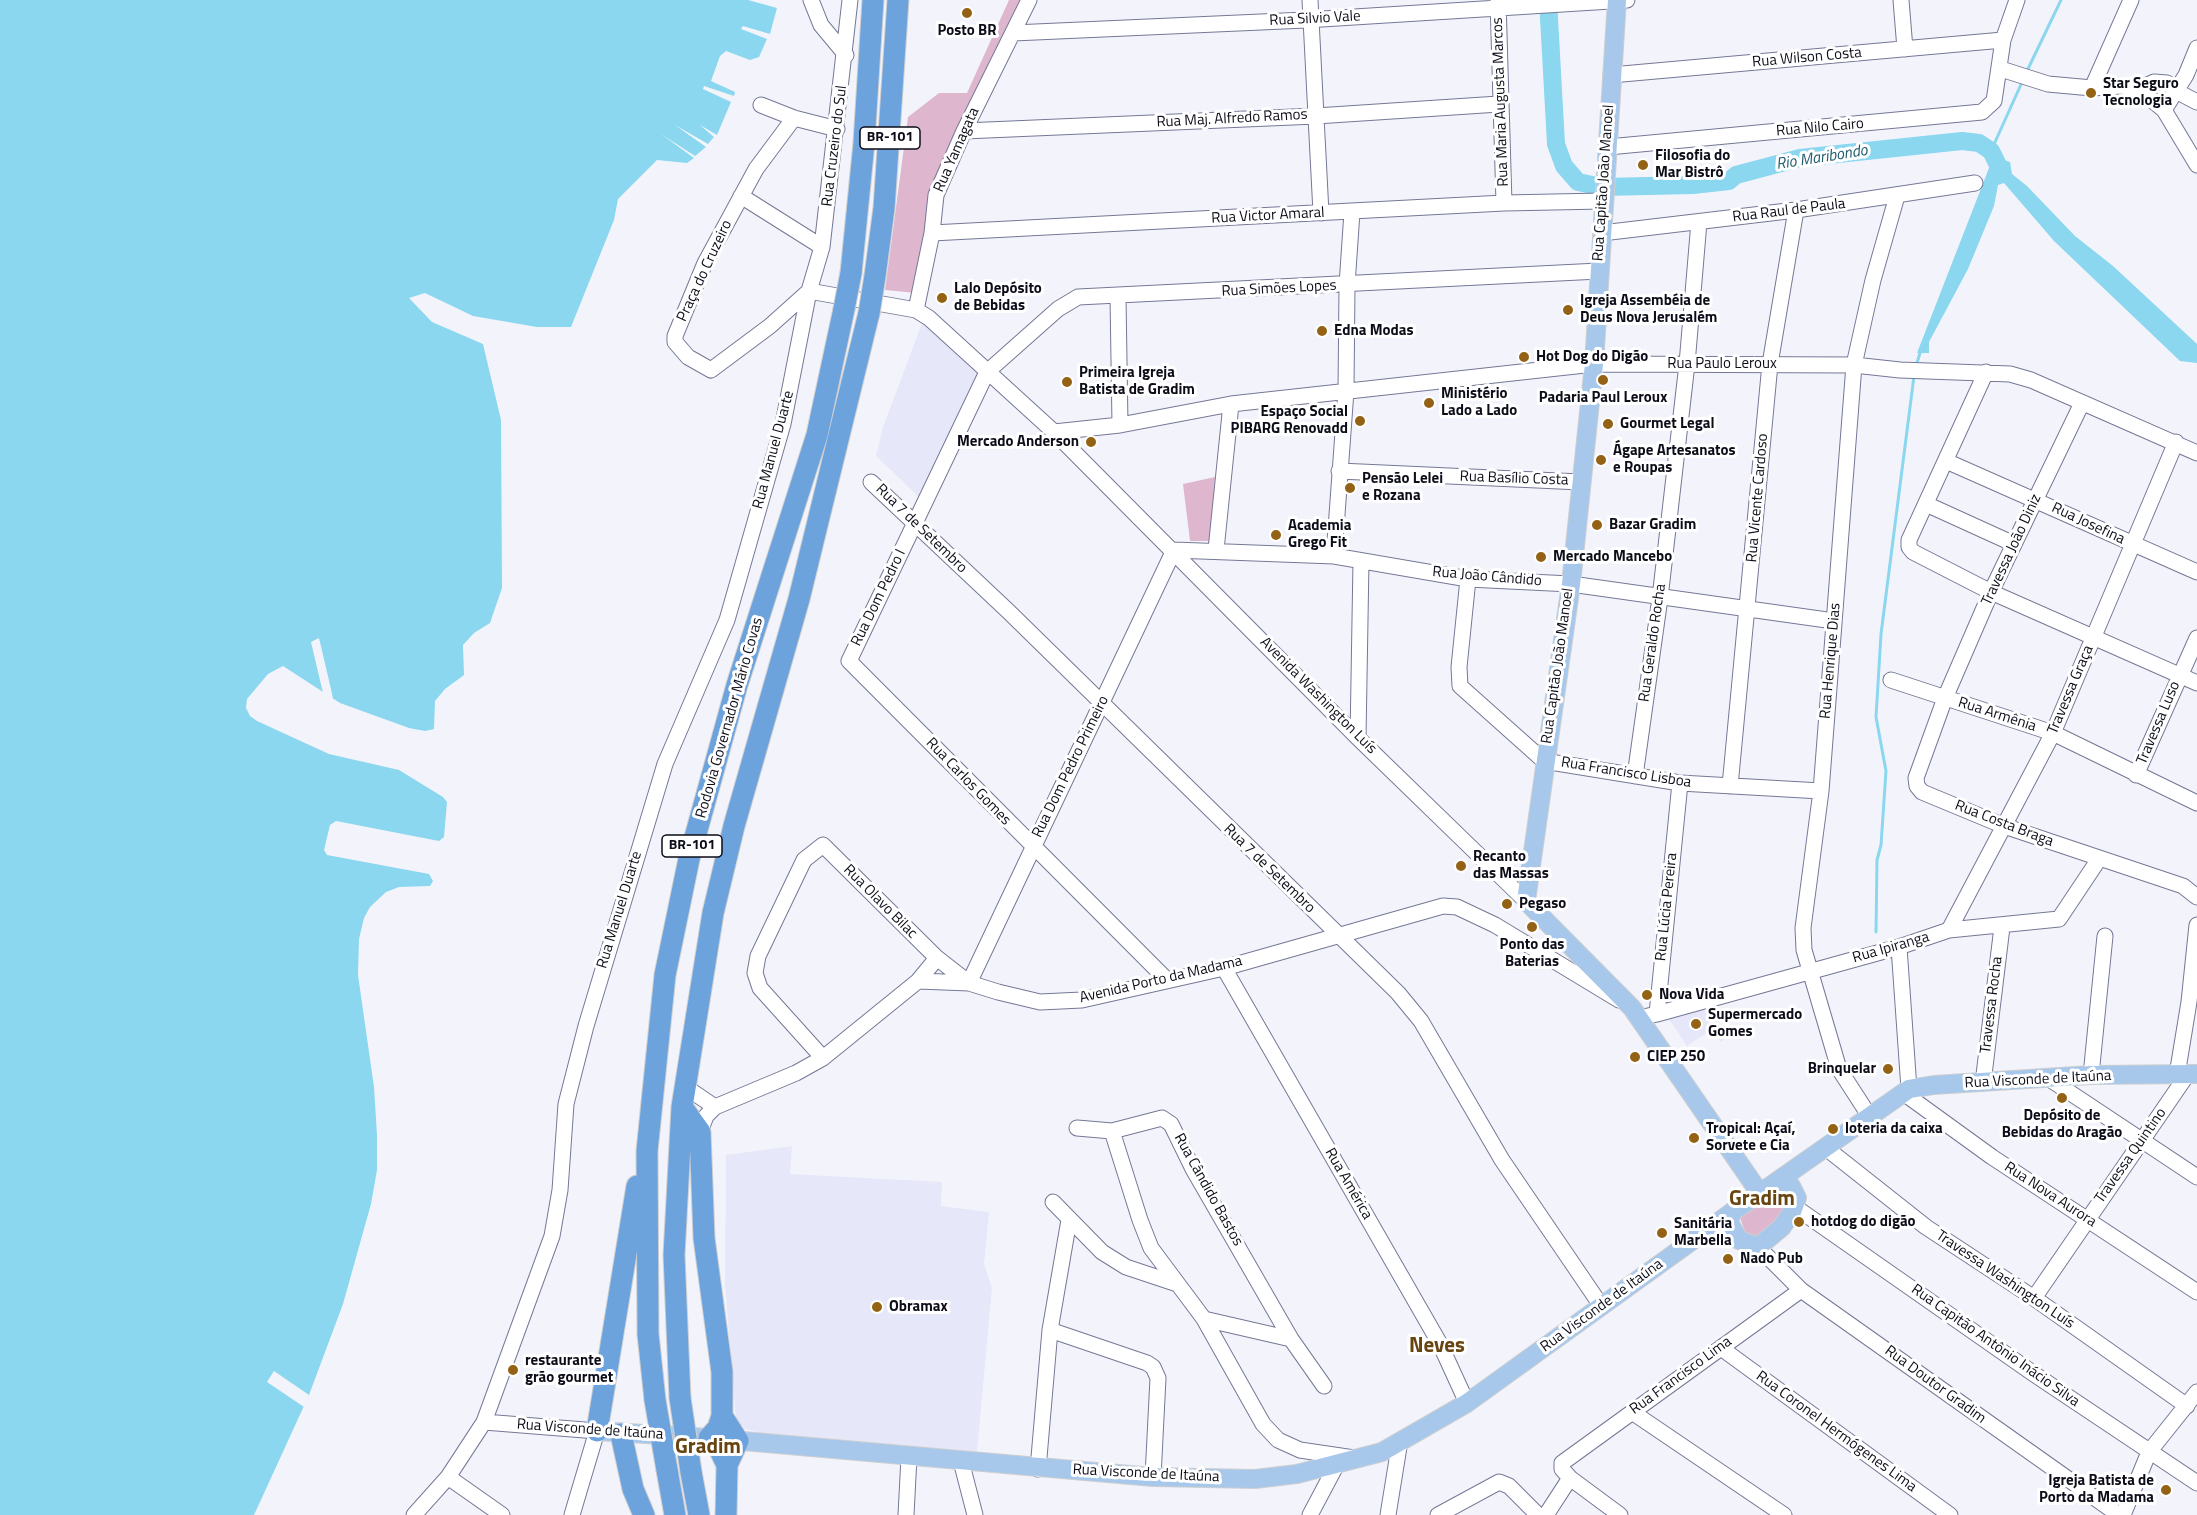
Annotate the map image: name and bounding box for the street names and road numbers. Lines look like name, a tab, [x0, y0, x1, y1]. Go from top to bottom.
street label: Rua Silvio Vale	[1269, 8, 1361, 30]
street label: Rua Maria Augusta Marcos	[1489, 17, 1513, 187]
street label: Rua Wilson Costa	[1751, 44, 1863, 72]
street label: Rua Cruzeiro do Sul	[819, 84, 851, 208]
street label: Rua Capitão João Manoel	[1590, 104, 1618, 262]
street label: Rua Yamagata	[930, 105, 984, 195]
street label: Rua Maj. Alfredo Ramos	[1156, 106, 1308, 132]
street label: Rua Nilo Cairo	[1775, 115, 1865, 141]
road number: BR-101	[860, 127, 920, 149]
street label: Rua Raul de Paula	[1732, 195, 1846, 227]
street label: Rua Victor Amaral	[1211, 204, 1325, 228]
street label: Praça do Cruzeiro	[674, 217, 736, 325]
street label: Rua Simões Lopes	[1221, 277, 1337, 301]
street label: Rua Paulo Leroux	[1667, 355, 1777, 373]
street label: Rua Manuel Duarte	[750, 389, 798, 511]
street label: Rua Vicente Cardoso	[1743, 433, 1773, 563]
street label: Rua Basílio Costa	[1459, 468, 1569, 490]
street label: Rua 7 de Setembro	[871, 481, 971, 577]
street label: Travessa João Diniz	[1978, 492, 2046, 608]
street label: Rua Josefina	[2049, 499, 2127, 549]
street label: Rua Dom Pedro I	[848, 547, 910, 649]
street label: Rua João Cândido	[1432, 563, 1542, 591]
street label: Rua Geraldo Rocha	[1636, 583, 1670, 703]
street label: Rua Capitão João Manoel	[1538, 587, 1578, 745]
street label: Rua Henrique Dias	[1817, 602, 1845, 720]
street label: Rodovia Governador Mário Covas	[693, 616, 767, 820]
street label: Avenida Washington Luís	[1256, 634, 1380, 758]
street label: Travessa Graça	[2044, 643, 2098, 737]
street label: Travessa Luso	[2133, 679, 2185, 767]
street label: Rua Dom Pedro Primeiro	[1029, 693, 1113, 841]
street label: Rua Armênia	[1956, 694, 2038, 736]
street label: Rua Carlos Gomes	[922, 734, 1014, 830]
street label: Rua Francisco Lisboa	[1560, 754, 1692, 792]
street label: Rua Costa Braga	[1952, 797, 2056, 851]
street label: Rua 7 de Setembro	[1219, 821, 1319, 917]
road number: BR-101	[662, 835, 722, 857]
street label: Rua Manuel Duarte	[594, 849, 646, 971]
street label: Rua Lúcia Pereira	[1652, 852, 1682, 962]
street label: Rua Olavo Bilac	[839, 861, 921, 943]
street label: Rua Ipiranga	[1851, 928, 1931, 968]
street label: Avenida Porto da Madama	[1078, 953, 1244, 1007]
street label: Travessa Rocha	[1977, 955, 2007, 1055]
street label: Rua Visconde de Itaúna	[1964, 1067, 2112, 1093]
street label: Travessa Quintino	[2091, 1105, 2171, 1207]
street label: Rua Cândido Bastos	[1170, 1131, 1246, 1249]
street label: Rua América	[1320, 1145, 1376, 1223]
street label: Rua Nova Aurora	[2001, 1159, 2099, 1231]
street label: Travessa Washington Luís	[1932, 1227, 2078, 1333]
street label: Rua Visconde de Itaúna	[1537, 1256, 1667, 1356]
street label: Rua Capitão Antônio Inácio Silva	[1907, 1281, 2083, 1411]
street label: Rua Francisco Lima	[1627, 1333, 1735, 1419]
street label: Rua Doutor Gradim	[1881, 1342, 1989, 1428]
street label: Rua Coronel Hermógenes Lima	[1752, 1368, 1920, 1496]
street label: Rua Visconde de Itaúna	[516, 1416, 664, 1444]
street label: Rua Visconde de Itaúna	[1072, 1461, 1220, 1487]

